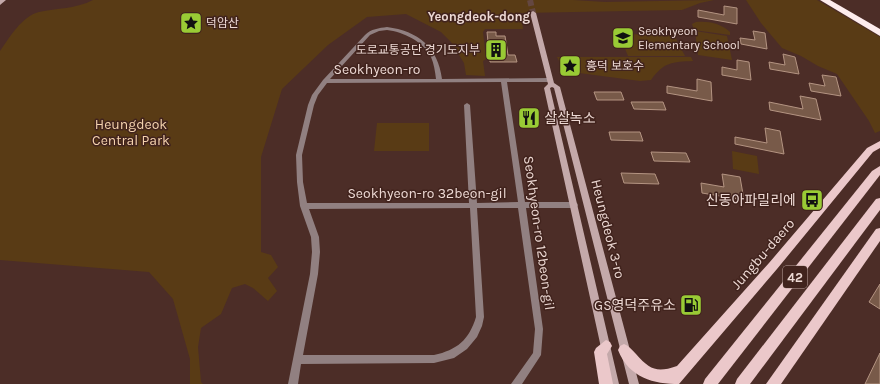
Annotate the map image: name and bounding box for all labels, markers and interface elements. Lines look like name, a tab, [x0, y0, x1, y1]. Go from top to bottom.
district label: Yeongdeok-dong	[428, 9, 531, 24]
place icon: 덕암산	[178, 10, 204, 36]
place label: 덕암산	[206, 16, 239, 30]
place label: Seokhyeon Elementary School	[638, 24, 740, 52]
school or university icon: Seokhyeon Elementary School	[610, 25, 636, 51]
building icon: 도로교통공단 경기도지부	[483, 37, 509, 63]
place label: 도로교통공단 경기도지부	[356, 43, 480, 57]
place icon: 흥덕 보호수	[557, 53, 583, 79]
place label: 흥덕 보호수	[586, 59, 644, 73]
street label: Seokhyeon-ro	[333, 61, 421, 78]
restaurant icon: 살살녹소	[516, 105, 542, 131]
place label: 살살녹소	[544, 110, 596, 127]
park label: Heungdeok Central Park	[92, 116, 170, 149]
street label: Seokhyeon-ro 12beon-gil	[520, 155, 558, 311]
street label: Heungdeok 3-ro	[587, 178, 629, 280]
street label: Seokhyeon-ro 32beon-gil	[347, 185, 507, 202]
bus stop icon: 신동아파밀리에	[799, 187, 825, 213]
place label: 신동아파밀리에	[706, 192, 796, 209]
street label: Jungbu-daero	[728, 215, 798, 293]
road number: 42	[783, 266, 807, 288]
fuel station icon: GS영덕주유소	[678, 292, 704, 318]
place label: GS영덕주유소	[594, 297, 676, 314]

